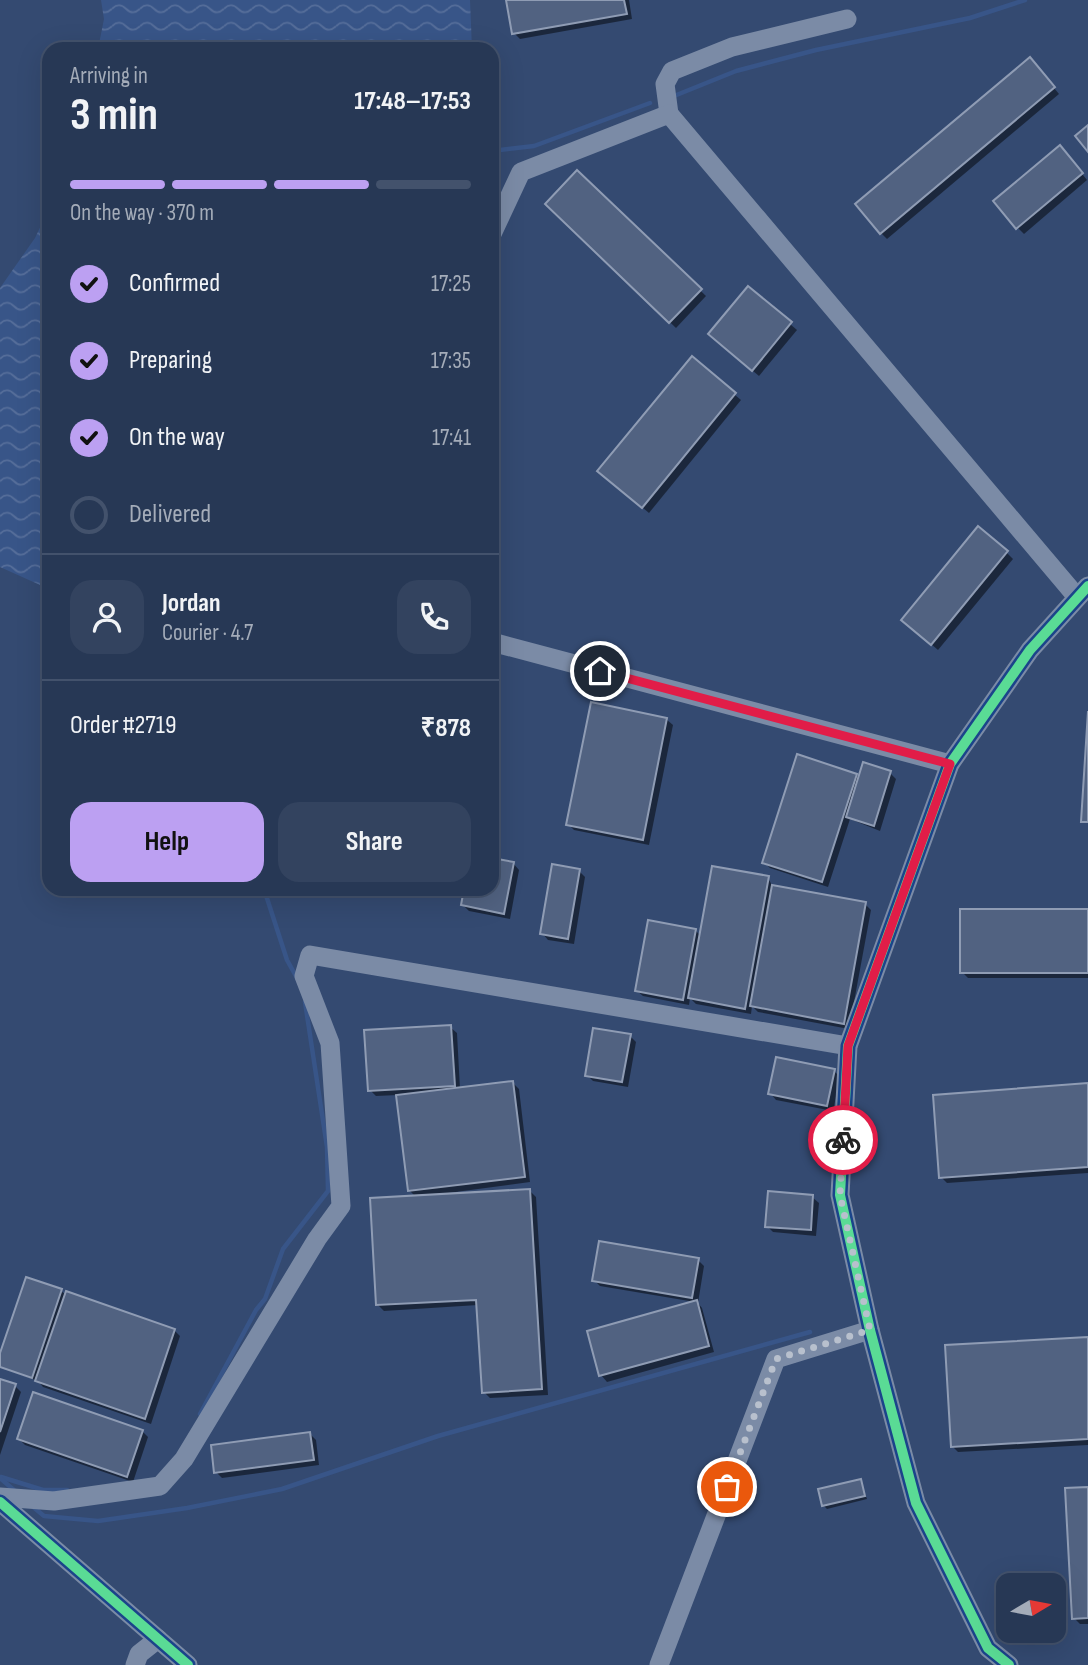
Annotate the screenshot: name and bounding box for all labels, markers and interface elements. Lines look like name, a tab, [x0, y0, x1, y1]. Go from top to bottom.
text: Arriving in	[70, 62, 148, 90]
text: 17:48–17:53	[354, 86, 471, 117]
text: 3 min	[70, 88, 158, 143]
text: On the way · 370 m	[70, 199, 214, 227]
icon: check	[70, 265, 108, 303]
text: Confirmed	[129, 268, 220, 299]
text: 17:25	[431, 270, 471, 298]
icon: check	[70, 342, 108, 380]
text: Preparing	[129, 345, 212, 376]
text: 17:35	[431, 347, 471, 375]
icon: check	[70, 419, 108, 457]
text: On the way	[129, 422, 225, 453]
text: 17:41	[432, 424, 471, 452]
text: Delivered	[129, 499, 211, 530]
button: person	[70, 580, 144, 654]
button: phone	[397, 580, 471, 654]
text: Jordan	[162, 588, 220, 619]
text: Courier · 4.7	[162, 619, 253, 647]
pin	[570, 641, 630, 701]
icon: home	[581, 652, 619, 690]
text: Order #2719	[70, 710, 176, 741]
text: ₹878	[420, 713, 471, 744]
button: Help	[70, 802, 264, 882]
button: Share	[278, 802, 471, 882]
courier	[808, 1105, 878, 1175]
icon: bike	[824, 1121, 862, 1159]
pin	[697, 1457, 757, 1517]
icon: bag	[708, 1468, 746, 1506]
north arrow	[996, 1573, 1066, 1643]
map controls	[996, 1573, 1066, 1643]

